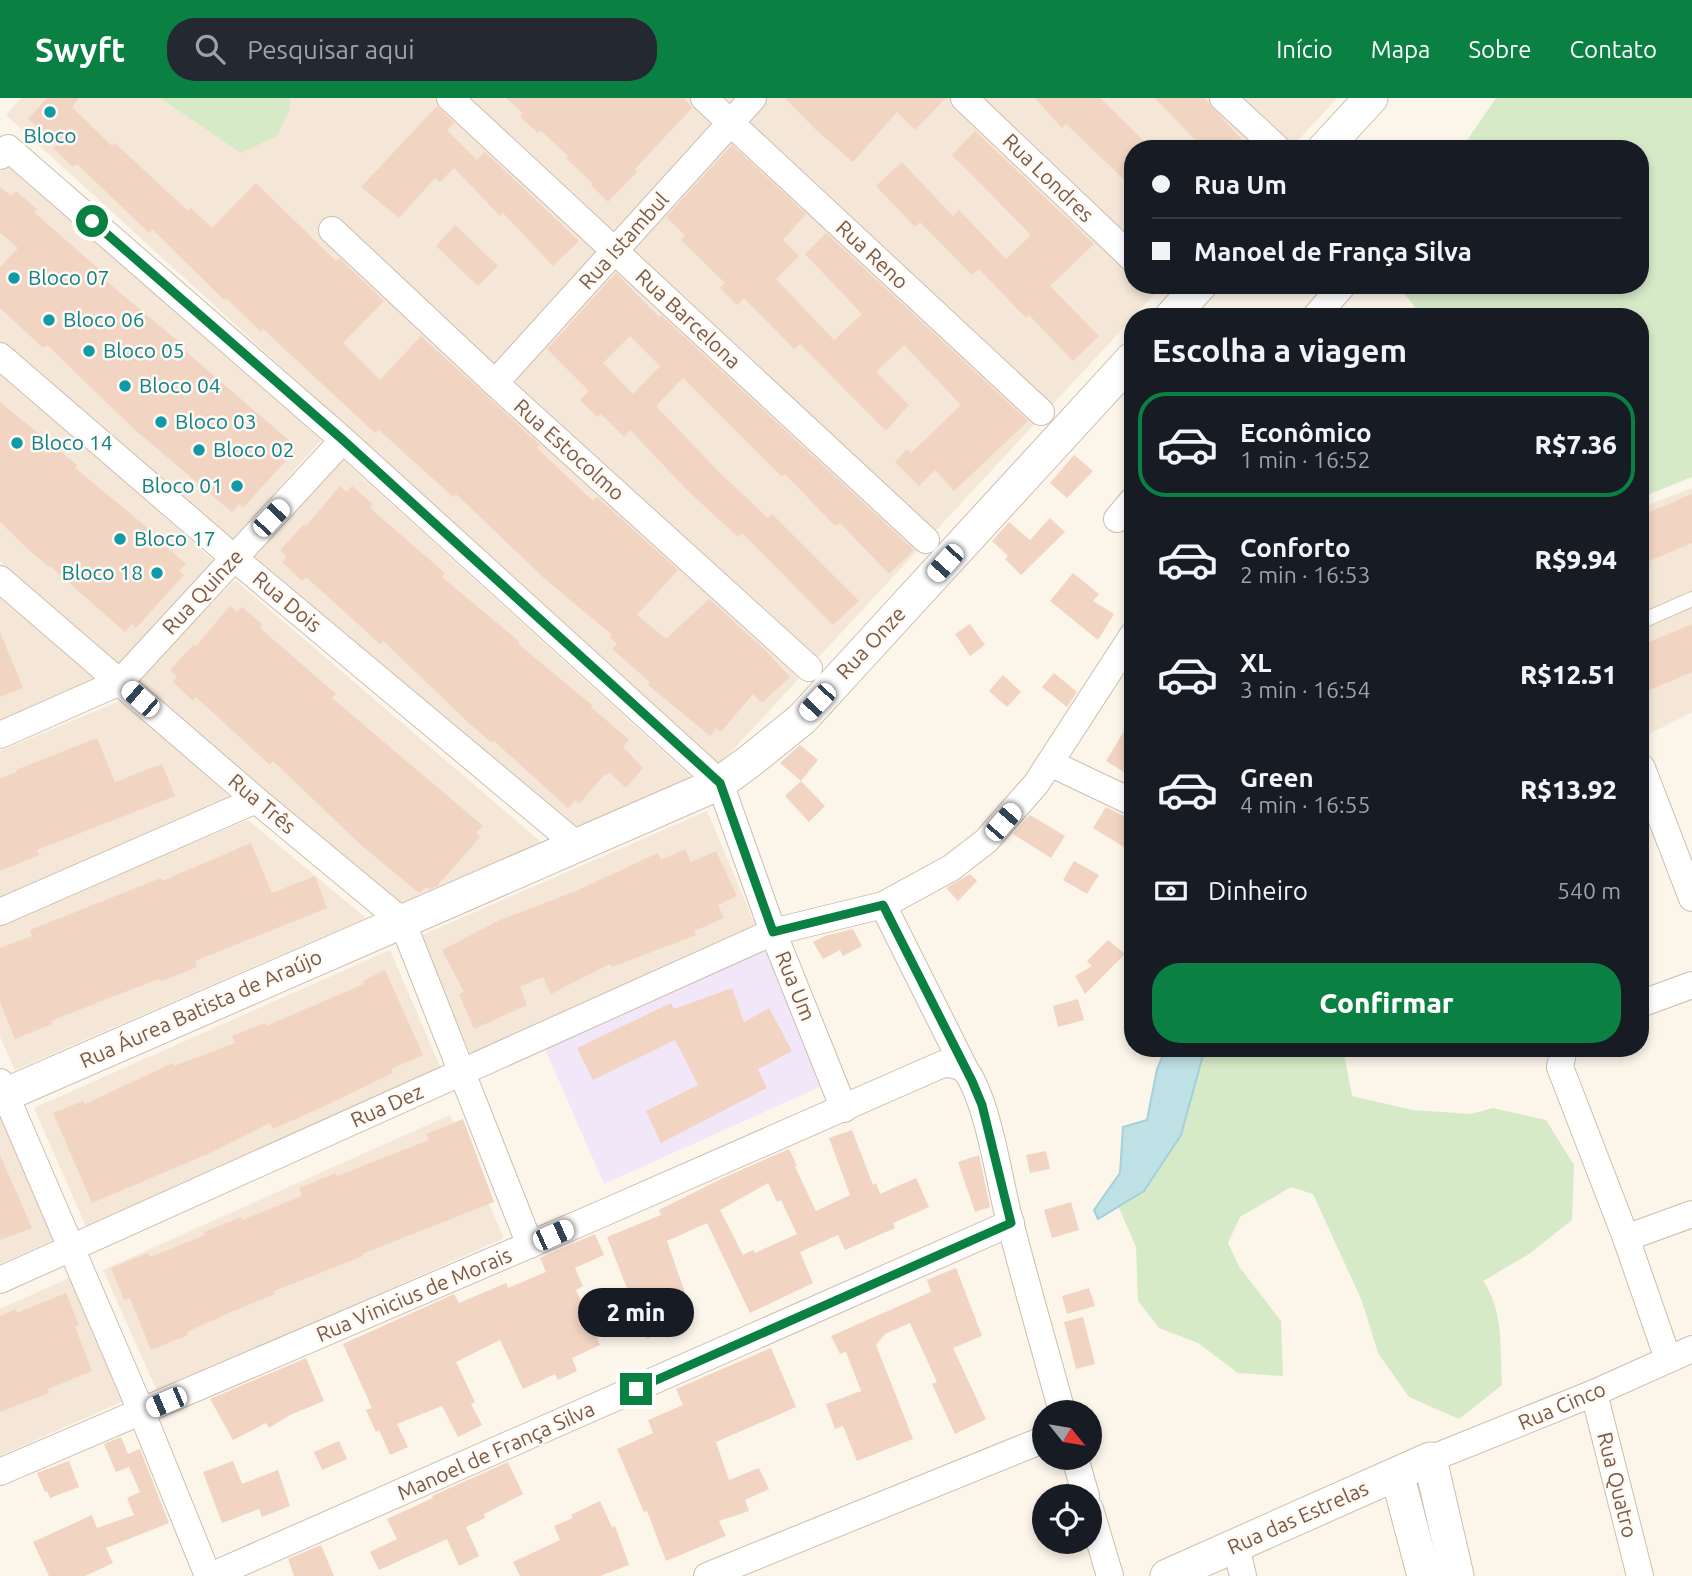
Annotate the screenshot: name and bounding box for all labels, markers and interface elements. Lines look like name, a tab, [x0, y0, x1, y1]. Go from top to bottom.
search box	[167, 18, 657, 81]
icon: search	[191, 30, 229, 68]
text: Swyft	[35, 31, 125, 68]
text: Pesquisar aqui	[247, 35, 414, 64]
text: Início	[1276, 36, 1333, 63]
text: Mapa	[1371, 36, 1430, 63]
text: Sobre	[1468, 36, 1531, 63]
text: Contato	[1569, 36, 1657, 63]
marker: Bloco	[42, 104, 58, 120]
place label: Bloco	[23, 123, 77, 147]
street label: Rua Londres	[998, 128, 1099, 226]
text: Rua Um	[1194, 170, 1287, 199]
street label: Rua Istambul	[573, 187, 673, 294]
route start	[76, 205, 108, 237]
street label: Rua Reno	[832, 215, 914, 294]
text: Manoel de França Silva	[1194, 237, 1472, 266]
street label: Rua Barcelona	[631, 264, 746, 373]
place label: Bloco 07	[28, 265, 110, 289]
marker: Bloco 07	[6, 270, 22, 286]
place label: Bloco 06	[63, 307, 145, 331]
marker: Bloco 06	[41, 312, 57, 328]
text: Escolha a viagem	[1152, 332, 1407, 368]
place label: Bloco 05	[103, 338, 185, 362]
marker: Bloco 05	[81, 343, 97, 359]
place label: Bloco 04	[139, 373, 221, 397]
marker: Bloco 04	[117, 378, 133, 394]
street label: Rua Estocolmo	[510, 394, 630, 505]
place label: Bloco 03	[175, 409, 257, 433]
icon: car	[1156, 413, 1219, 476]
marker: Bloco 03	[153, 414, 169, 430]
text: Econômico	[1240, 418, 1372, 447]
place label: Bloco 14	[31, 430, 113, 454]
text: R$7.36	[1535, 430, 1617, 459]
marker: Bloco 14	[9, 435, 25, 451]
place label: Bloco 02	[213, 437, 295, 461]
marker: Bloco 02	[191, 442, 207, 458]
text: 1 min · 16:52	[1240, 447, 1371, 472]
place label: Bloco 01	[141, 473, 223, 497]
marker: Bloco 01	[229, 478, 245, 494]
car	[249, 495, 294, 541]
place label: Bloco 17	[134, 526, 216, 550]
icon: car	[1156, 528, 1219, 591]
marker: Bloco 17	[112, 531, 128, 547]
text: Conforto	[1240, 533, 1351, 562]
car	[924, 540, 967, 586]
street label: Rua Quinze	[157, 544, 248, 639]
text: R$9.94	[1535, 545, 1617, 574]
place label: Bloco 18	[61, 560, 143, 584]
text: 2 min · 16:53	[1240, 562, 1371, 587]
marker: Bloco 18	[149, 565, 165, 581]
street label: Rua Dois	[249, 566, 327, 637]
street label: Rua Onze	[831, 601, 910, 683]
icon: car	[1156, 643, 1219, 706]
text: XL	[1240, 648, 1271, 677]
text: R$12.51	[1520, 660, 1617, 689]
car	[118, 677, 163, 721]
text: 3 min · 16:54	[1240, 677, 1371, 702]
car	[795, 679, 840, 725]
icon: car	[1156, 758, 1219, 821]
text: Green	[1240, 763, 1314, 792]
street label: Rua Três	[224, 768, 301, 838]
text: R$13.92	[1520, 775, 1617, 804]
text: 4 min · 16:55	[1240, 792, 1371, 817]
car	[982, 799, 1025, 845]
icon: cash	[1152, 872, 1190, 910]
text: Dinheiro	[1208, 876, 1308, 905]
text: 540 m	[1557, 878, 1621, 903]
street label: Rua Áurea Batista de Araújo	[76, 944, 325, 1072]
street label: Rua Um	[771, 947, 821, 1024]
button: Confirmar	[1152, 963, 1621, 1043]
street label: Rua Dez	[347, 1079, 427, 1132]
car	[530, 1217, 577, 1253]
street label: Rua Vinicius de Morais	[312, 1242, 515, 1346]
callout: 2 min	[578, 1288, 694, 1336]
text: 2 min	[607, 1300, 665, 1325]
route end	[620, 1373, 652, 1405]
street label: Rua Cinco	[1514, 1376, 1609, 1434]
car	[143, 1384, 190, 1420]
street label: Manoel de França Silva	[393, 1396, 598, 1504]
north arrow	[1032, 1400, 1102, 1470]
map controls	[1032, 1400, 1102, 1554]
street label: Rua Quatro	[1593, 1429, 1643, 1540]
street label: Rua das Estrelas	[1223, 1475, 1372, 1559]
button: locate	[1032, 1484, 1102, 1554]

